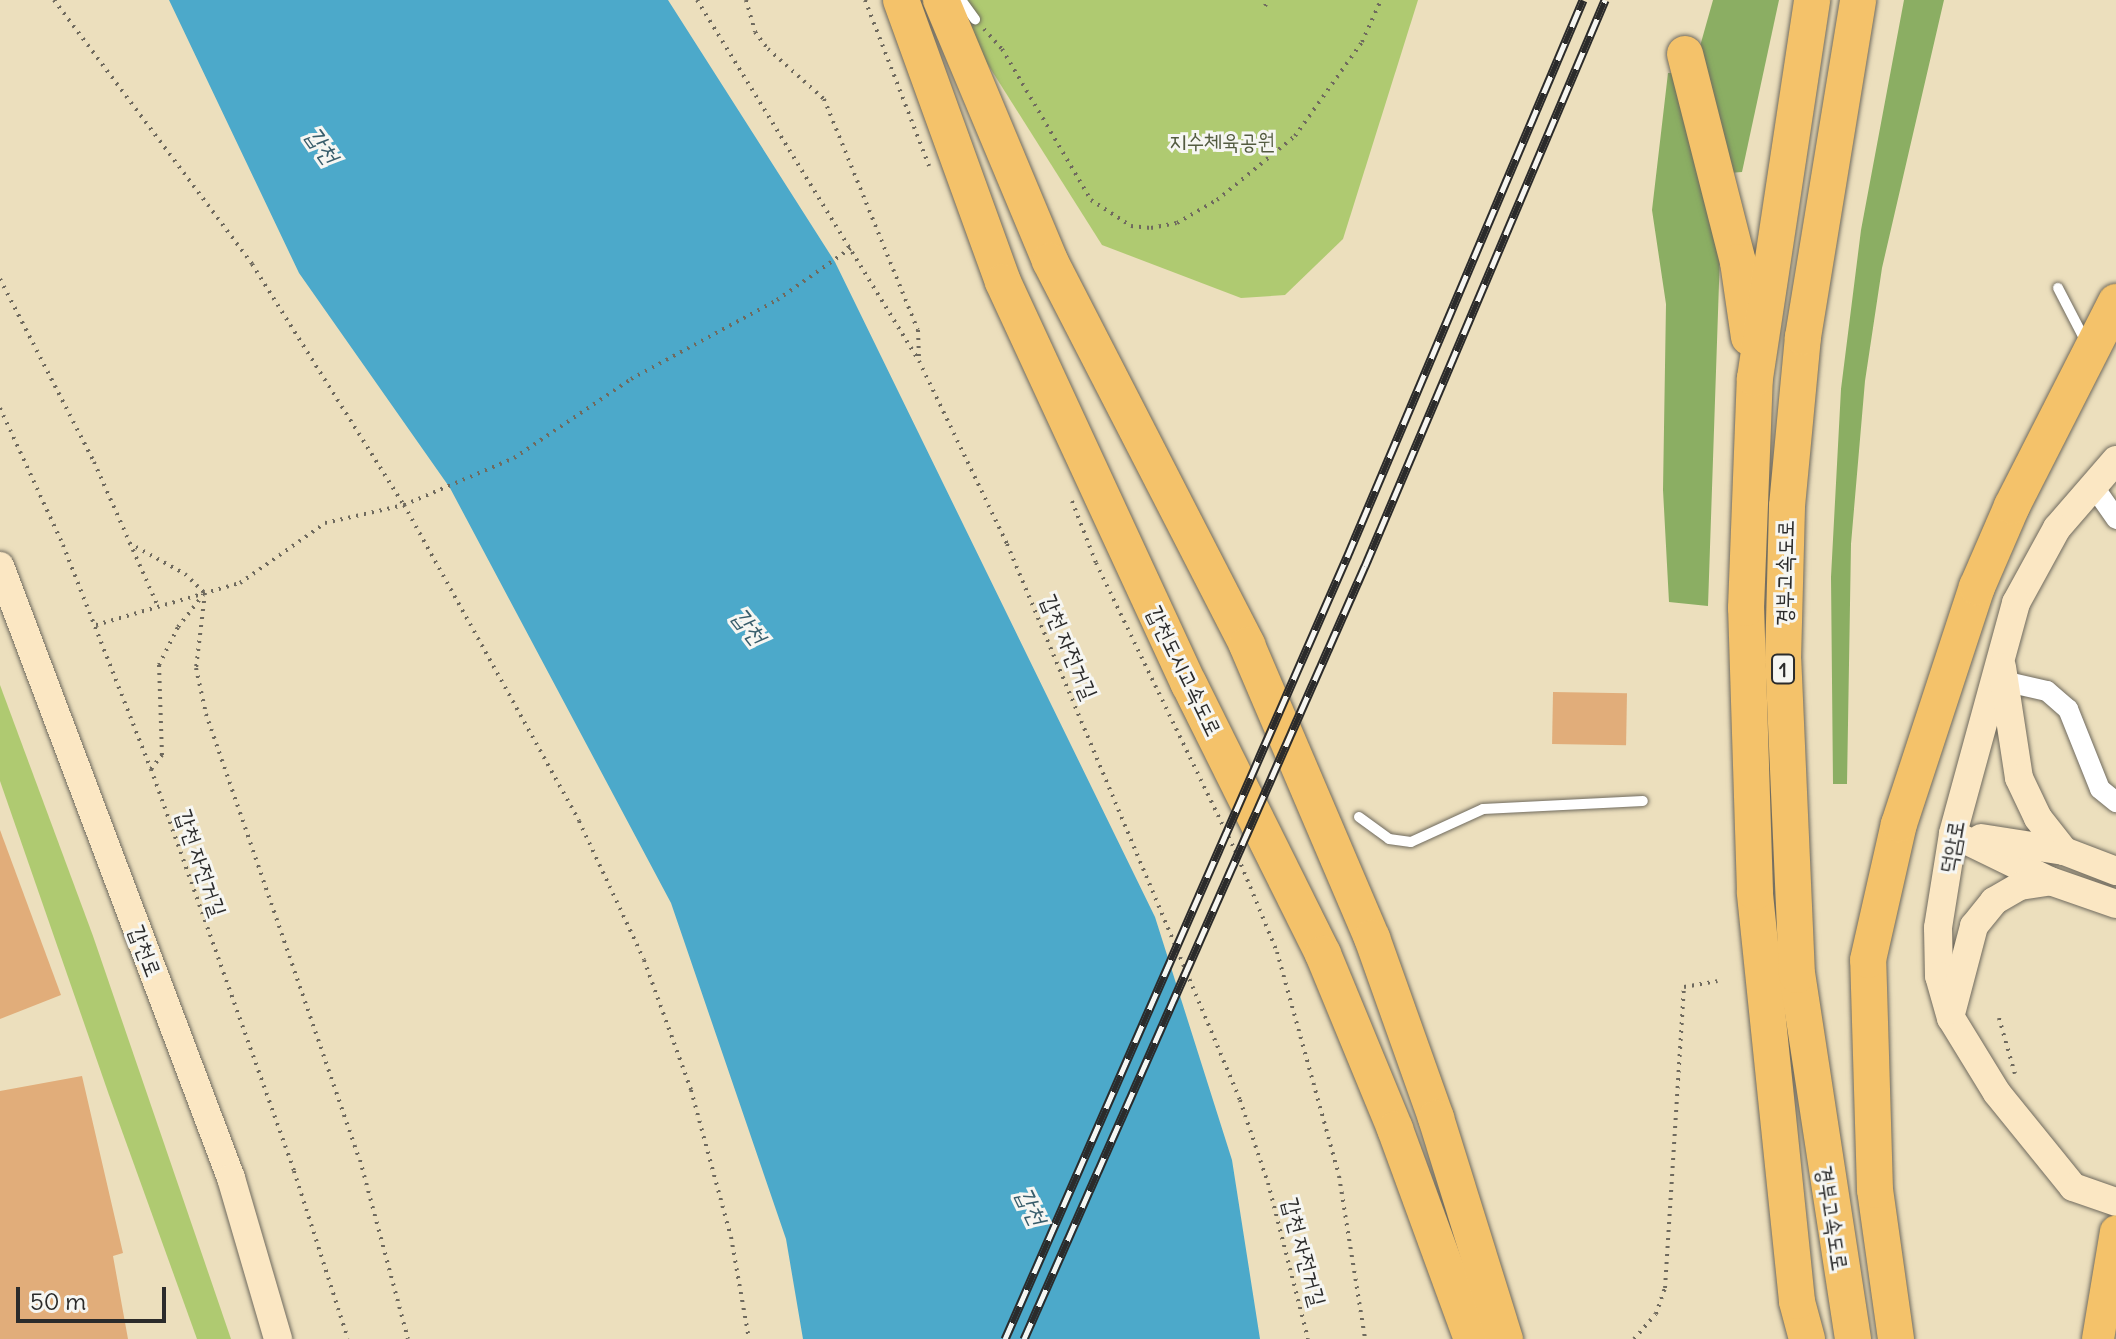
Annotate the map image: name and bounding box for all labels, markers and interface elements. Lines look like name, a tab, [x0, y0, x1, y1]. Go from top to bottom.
water label: 갑천	[299, 121, 345, 169]
park label: 지수체육공원	[1169, 129, 1275, 155]
street label: 경부고속도로	[1771, 520, 1799, 626]
street label: 갑천 자전거길	[1035, 591, 1103, 703]
water label: 갑천	[726, 602, 772, 650]
street label: 갑천도시고속도로	[1141, 602, 1227, 740]
road number: 1	[1771, 653, 1795, 685]
street label: 갑천 자전거길	[170, 806, 232, 920]
street label: 덕암로	[1934, 819, 1970, 875]
street label: 갑천로	[123, 921, 167, 981]
street label: 경부고속도로	[1811, 1163, 1853, 1273]
water label: 갑천	[1010, 1182, 1052, 1230]
street label: 갑천 자전거길	[1277, 1195, 1331, 1309]
scale bar	[20, 1271, 170, 1321]
text: 50 m	[30, 1286, 86, 1316]

